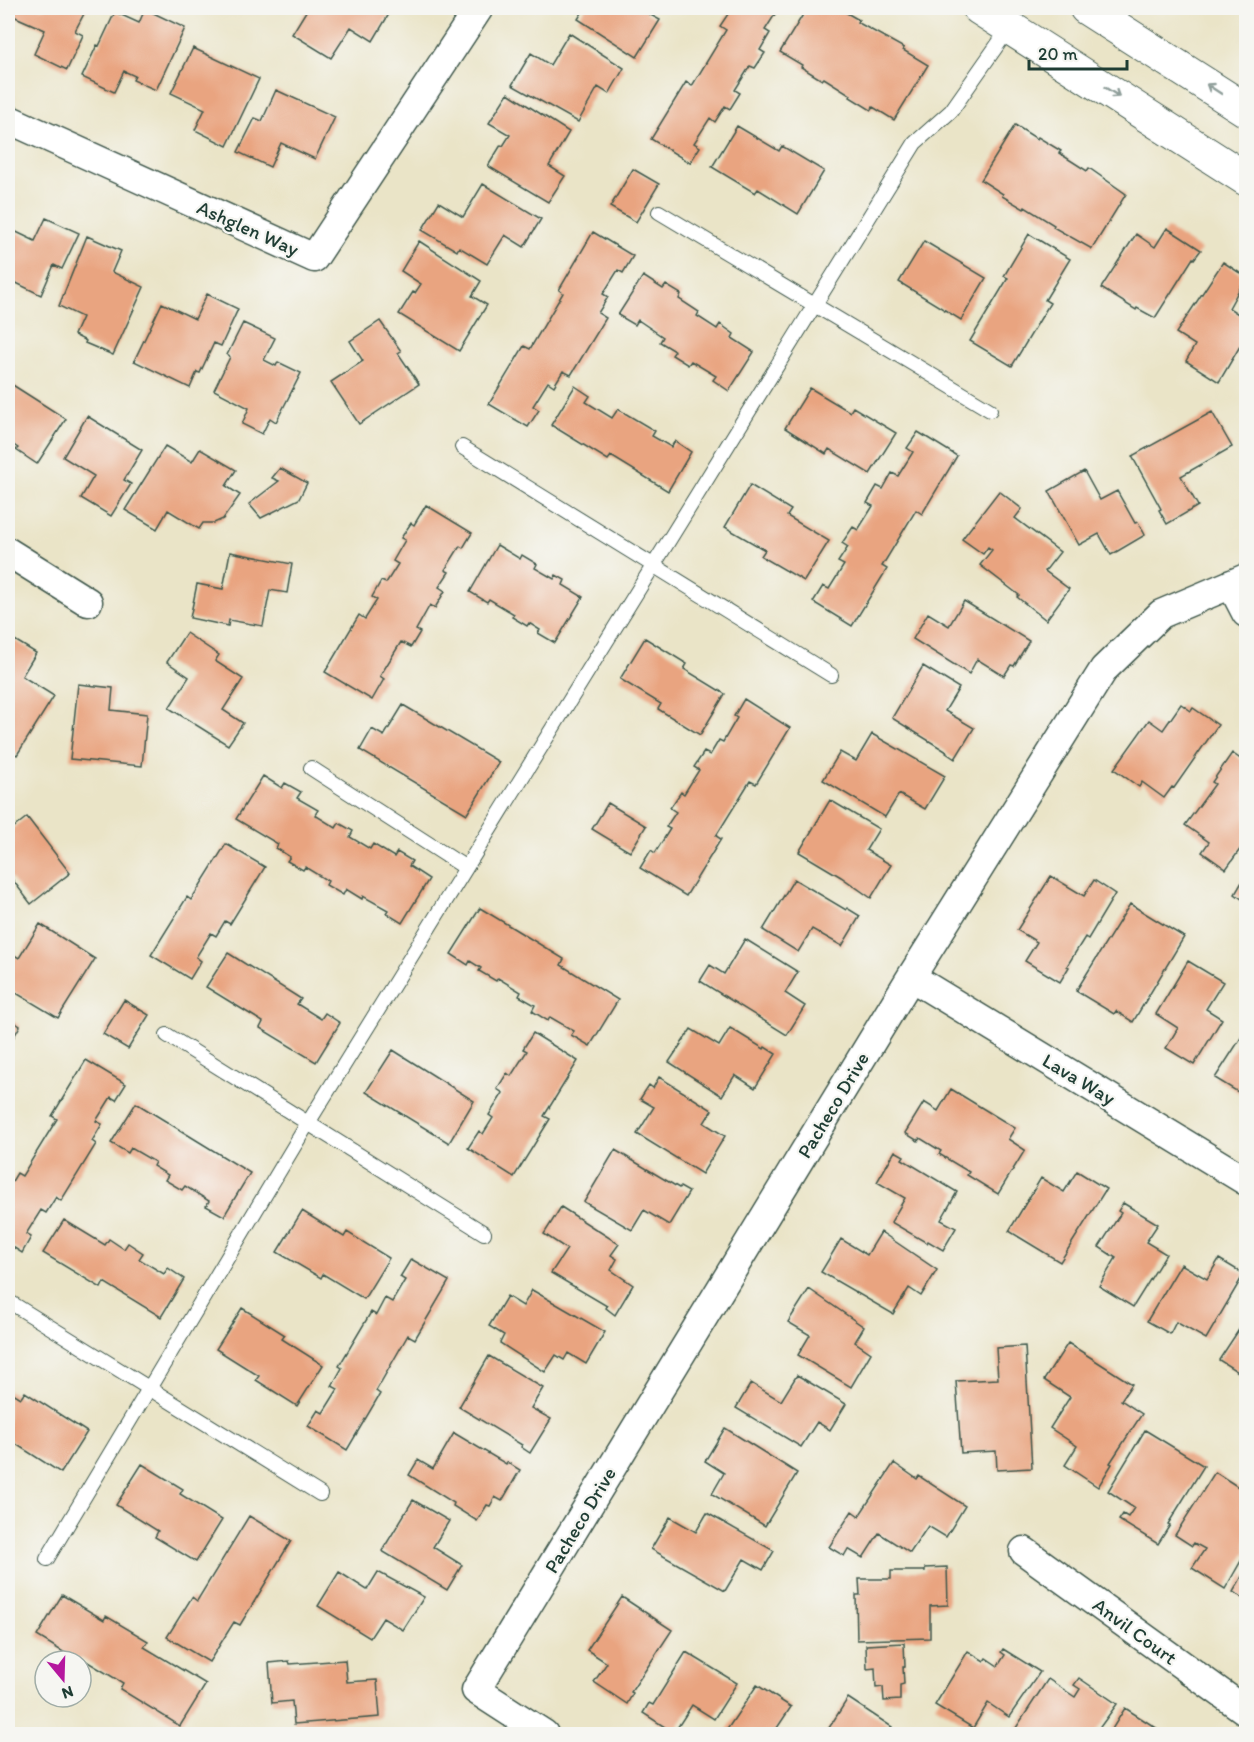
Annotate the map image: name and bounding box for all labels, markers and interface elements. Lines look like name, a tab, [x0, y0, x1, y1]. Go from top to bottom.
scale bar	[1029, 33, 1126, 71]
text: 20 m	[1038, 43, 1078, 65]
one-way arrow	[1206, 83, 1223, 95]
one-way arrow	[1103, 87, 1120, 99]
street label: Ashglen Way	[193, 195, 303, 261]
street label: Pacheco Drive	[792, 1048, 874, 1162]
street label: Lava Way	[1038, 1048, 1120, 1110]
street label: Pacheco Drive	[539, 1463, 621, 1577]
street label: Anvil Court	[1088, 1592, 1182, 1670]
north arrow	[33, 1649, 93, 1709]
text: N	[60, 1682, 76, 1703]

